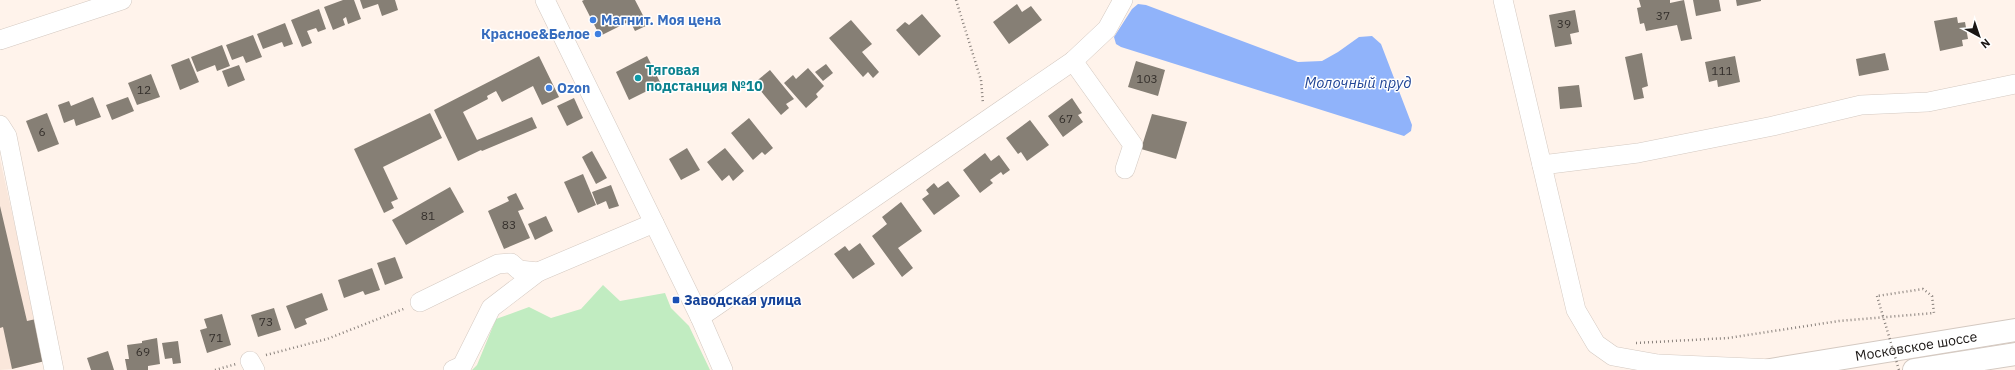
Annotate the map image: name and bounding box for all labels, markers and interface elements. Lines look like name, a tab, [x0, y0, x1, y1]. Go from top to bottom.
house number: 37	[1656, 8, 1670, 23]
place label: Магнит. Моя цена	[601, 11, 721, 29]
marker: Магнит. Моя цена	[588, 15, 598, 25]
house number: 39	[1557, 16, 1571, 31]
north arrow	[1959, 16, 1999, 56]
place label: Красное&Белое	[481, 25, 590, 43]
marker: Красное&Белое	[593, 29, 603, 39]
text: N	[1978, 36, 1993, 52]
place label: Тяговая подстанция №10	[646, 61, 763, 95]
house number: 111	[1711, 63, 1733, 78]
house number: 103	[1136, 71, 1158, 86]
marker: Тяговая подстанция №10	[633, 73, 643, 83]
water label: Молочный пруд	[1304, 73, 1412, 92]
place label: Ozon	[557, 79, 590, 97]
house number: 12	[137, 82, 151, 97]
marker: Ozon	[544, 83, 554, 93]
house number: 67	[1059, 111, 1073, 126]
house number: 6	[38, 124, 46, 139]
house number: 81	[421, 208, 435, 223]
house number: 83	[502, 217, 516, 232]
place label: Заводская улица	[684, 291, 801, 309]
marker: Заводская улица	[671, 295, 681, 305]
house number: 73	[259, 314, 273, 329]
street label: Московское шоссе	[1854, 327, 1979, 365]
house number: 71	[209, 330, 223, 345]
house number: 69	[136, 344, 150, 359]

